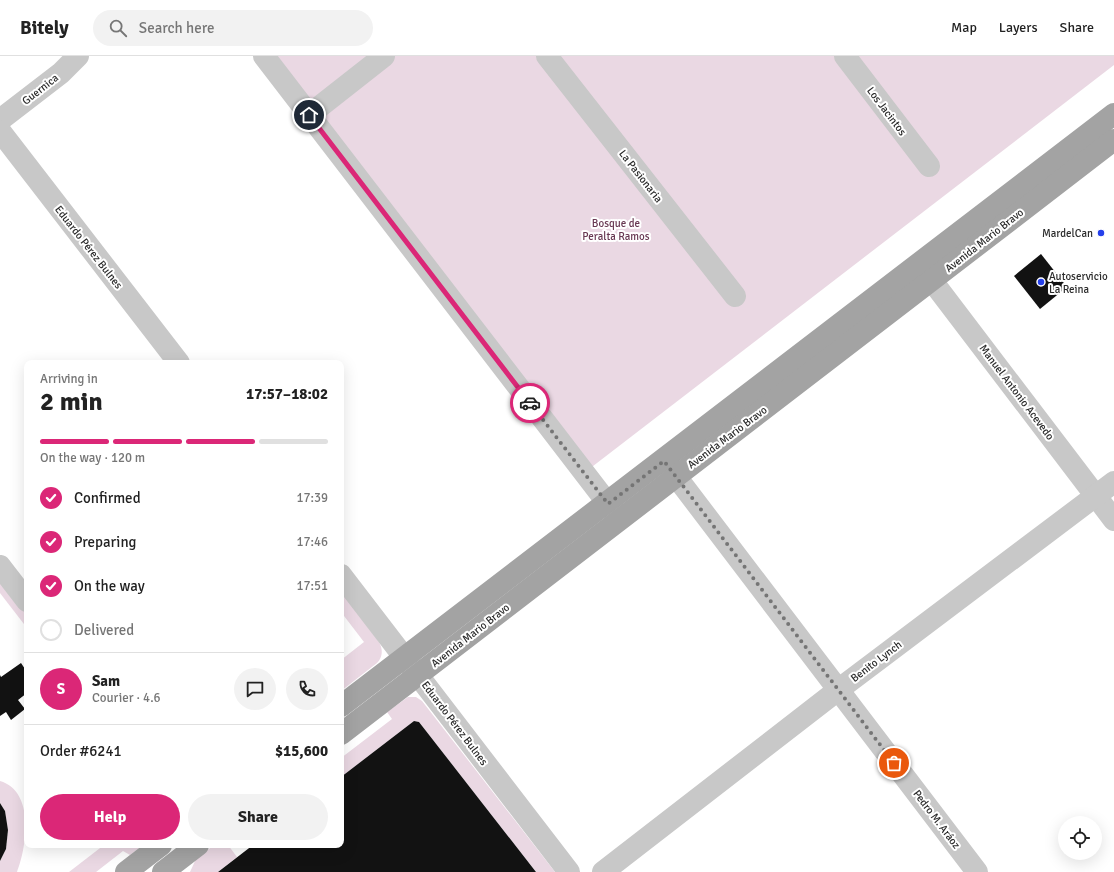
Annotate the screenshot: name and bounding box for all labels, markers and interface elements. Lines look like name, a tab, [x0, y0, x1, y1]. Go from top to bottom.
search box	[93, 10, 373, 46]
text: Bitely	[20, 16, 69, 40]
icon: search	[107, 17, 129, 39]
text: Search here	[139, 19, 214, 37]
text: Map	[951, 19, 977, 36]
text: Layers	[999, 19, 1038, 36]
text: Share	[1060, 19, 1094, 36]
street label: Guernica	[20, 71, 61, 108]
street label: Los Jacintos	[864, 85, 909, 138]
pin	[292, 98, 326, 132]
icon: home	[298, 104, 320, 126]
street label: La Pasionaria	[616, 147, 665, 206]
street label: Eduardo Pérez Bulnes	[52, 203, 125, 292]
street label: Avenida Mario Bravo	[942, 206, 1026, 275]
park label: Bosque de Peralta Ramos	[582, 217, 650, 243]
place label: MardelCan	[1042, 227, 1093, 240]
marker: MardelCan	[1096, 228, 1106, 238]
place label: Autoservicio La Reina	[1049, 270, 1108, 296]
marker: Autoservicio La Reina	[1036, 277, 1046, 287]
street label: Manuel Antonio Acevedo	[977, 342, 1057, 443]
text: Arriving in	[40, 371, 98, 387]
courier	[510, 383, 550, 423]
text: 17:57–18:02	[246, 385, 328, 403]
text: 2 min	[40, 386, 103, 418]
icon: car	[519, 392, 541, 414]
street label: Avenida Mario Bravo	[685, 403, 770, 471]
text: On the way · 120 m	[40, 450, 145, 466]
icon: check	[40, 487, 62, 509]
text: Confirmed	[74, 489, 141, 507]
text: 17:39	[296, 490, 328, 506]
icon: check	[40, 531, 62, 553]
text: Preparing	[74, 533, 137, 551]
text: 17:46	[296, 534, 328, 550]
icon: check	[40, 575, 62, 597]
text: On the way	[74, 577, 145, 595]
text: 17:51	[296, 578, 328, 594]
street label: Avenida Mario Bravo	[428, 601, 512, 670]
text: Delivered	[74, 621, 134, 639]
street label: Benito Lynch	[848, 638, 904, 685]
button: chat	[234, 668, 276, 710]
button: phone	[286, 668, 328, 710]
text: Sam	[92, 672, 120, 690]
street label: Eduardo Pérez Bulnes	[419, 679, 491, 768]
text: S	[57, 680, 65, 698]
text: Courier · 4.6	[92, 690, 161, 706]
text: Order #6241	[40, 742, 122, 760]
text: $15,600	[275, 742, 328, 760]
pin	[877, 746, 911, 780]
icon: bag	[883, 752, 905, 774]
street label: Pedro M. Aráoz	[910, 787, 963, 851]
button: Help	[40, 794, 180, 840]
button: Share	[188, 794, 328, 840]
map controls	[1058, 816, 1102, 860]
button: locate	[1058, 816, 1102, 860]

